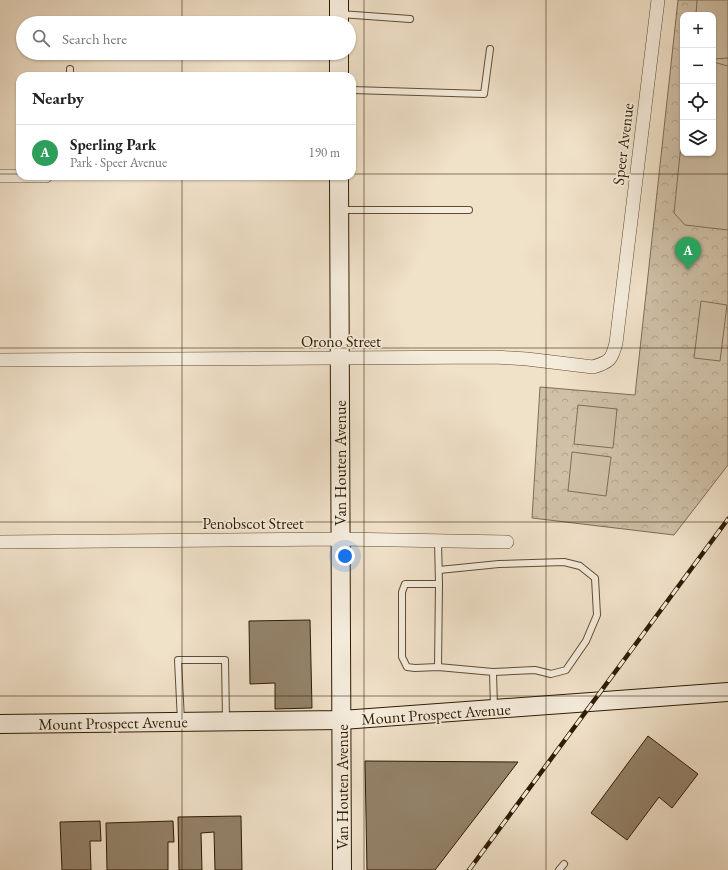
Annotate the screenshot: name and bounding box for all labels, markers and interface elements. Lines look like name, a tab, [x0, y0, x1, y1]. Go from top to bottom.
map controls	[680, 12, 716, 156]
button: +	[680, 12, 716, 48]
search box	[16, 16, 356, 60]
icon: search	[30, 27, 52, 49]
text: Search here	[62, 29, 127, 48]
button: −	[680, 48, 716, 84]
button: locate	[680, 84, 716, 120]
text: Nearby	[32, 87, 84, 109]
street label: Speer Avenue	[608, 102, 638, 186]
button: layers	[680, 120, 716, 156]
text: Sperling Park	[70, 135, 156, 154]
text: A	[40, 144, 50, 161]
text: 190 m	[309, 144, 340, 161]
text: Park · Speer Avenue	[70, 154, 167, 171]
pin: A	[675, 237, 701, 270]
street label: Orono Street	[301, 331, 381, 352]
street label: Van Houten Avenue	[330, 400, 351, 526]
street label: Penobscot Street	[202, 513, 304, 534]
your location	[335, 546, 355, 566]
street label: Mount Prospect Avenue	[361, 698, 511, 730]
street label: Mount Prospect Avenue	[38, 711, 188, 735]
street label: Van Houten Avenue	[332, 724, 353, 850]

